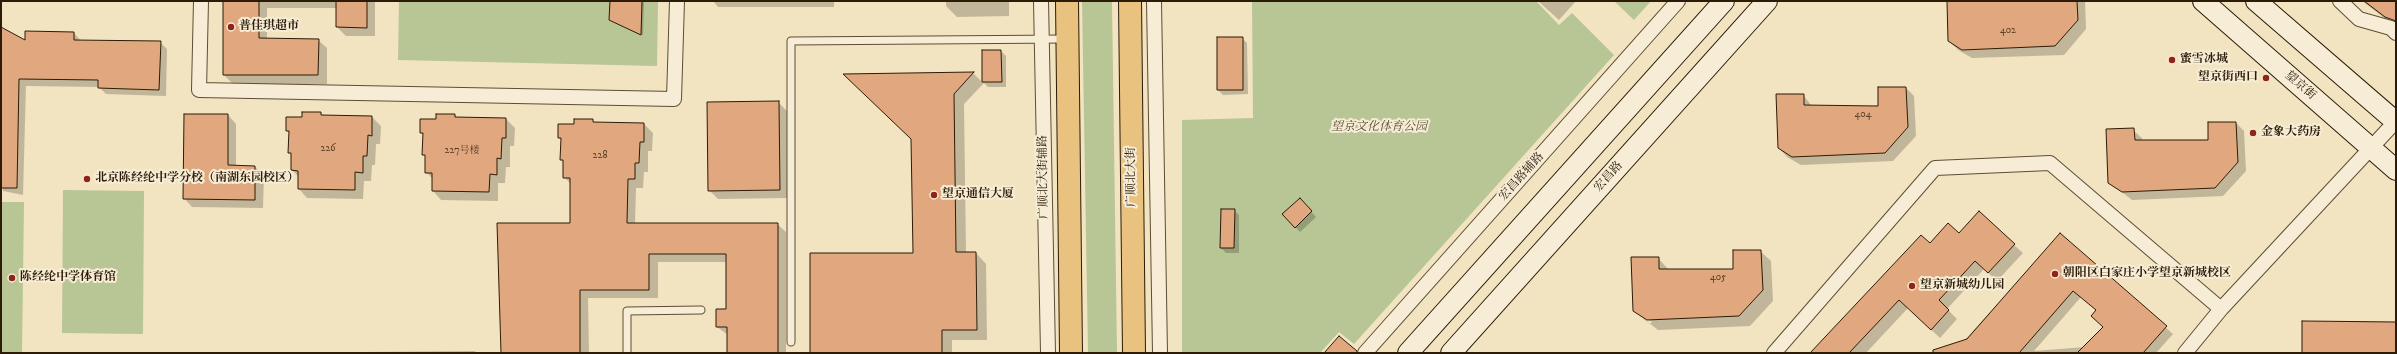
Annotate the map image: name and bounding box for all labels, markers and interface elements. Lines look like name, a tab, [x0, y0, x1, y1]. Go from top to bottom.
place label: 普佳琪超市	[239, 20, 299, 34]
marker: 普佳琪超市	[226, 22, 236, 32]
house number: 402	[2000, 25, 2016, 37]
place label: 蜜雪冰城	[2180, 53, 2228, 67]
marker: 蜜雪冰城	[2167, 55, 2177, 65]
street label: 望京街	[2282, 69, 2318, 103]
place label: 望京街西口	[2198, 71, 2258, 85]
marker: 望京街西口	[2261, 73, 2271, 83]
house number: 404	[1855, 109, 1871, 121]
park label: 望京文化体育公园	[1331, 121, 1427, 135]
place label: 金象大药房	[2261, 126, 2321, 140]
marker: 金象大药房	[2248, 128, 2258, 138]
street label: 广顺北大街辅路	[1036, 135, 1052, 219]
house number: 226	[320, 143, 336, 155]
house number: 227号楼	[445, 145, 479, 157]
street label: 广顺北大街	[1124, 147, 1140, 207]
house number: 228	[593, 150, 607, 162]
street label: 宏昌路辅路	[1497, 150, 1547, 204]
street label: 宏昌路	[1592, 159, 1626, 195]
place label: 北京陈经纶中学分校（南湖东园校区）	[95, 172, 299, 186]
marker: 北京陈经纶中学分校（南湖东园校区）	[82, 174, 92, 184]
place label: 望京通信大厦	[942, 188, 1014, 202]
marker: 望京通信大厦	[929, 190, 939, 200]
place label: 朝阳区白家庄小学望京新城校区	[2063, 267, 2231, 281]
marker: 朝阳区白家庄小学望京新城校区	[2050, 269, 2060, 279]
place label: 陈经纶中学体育馆	[20, 271, 116, 285]
house number: 405	[1710, 272, 1726, 284]
marker: 陈经纶中学体育馆	[7, 273, 17, 283]
place label: 望京新城幼儿园	[1920, 279, 2004, 293]
marker: 望京新城幼儿园	[1907, 281, 1917, 291]

